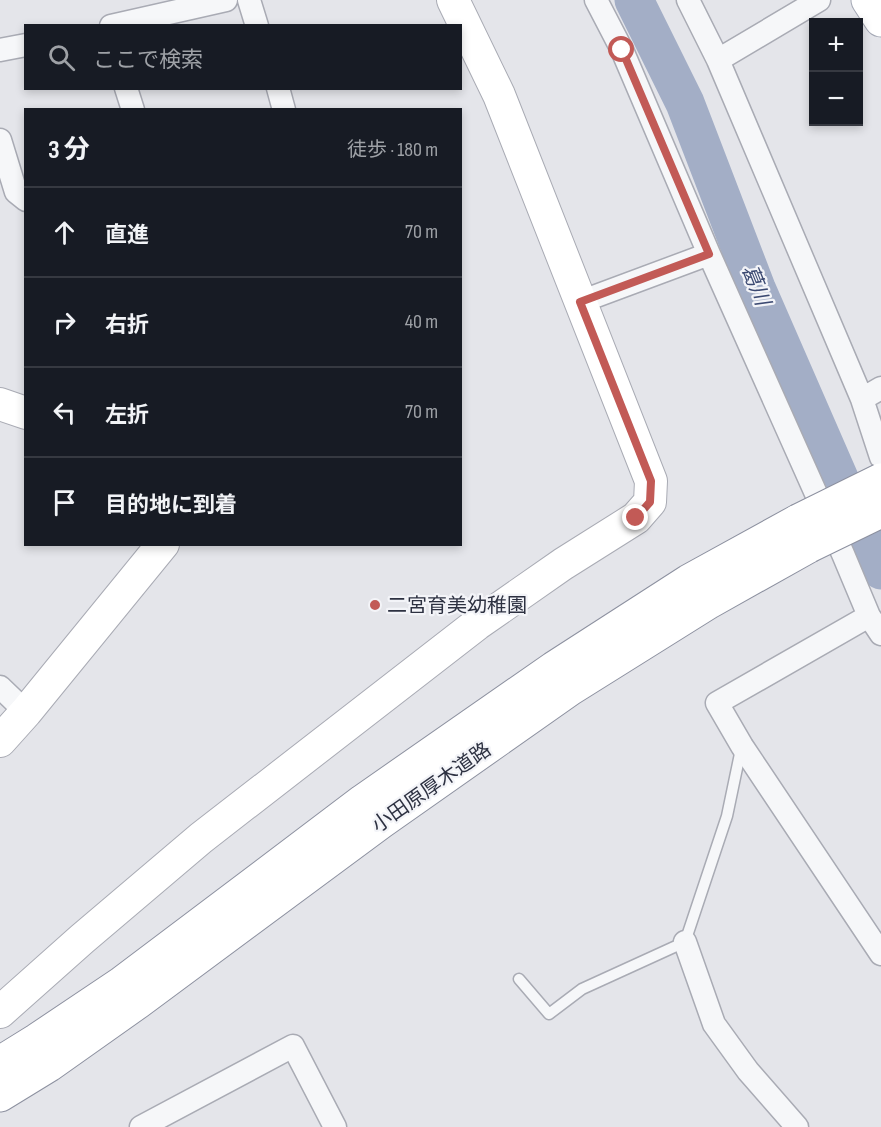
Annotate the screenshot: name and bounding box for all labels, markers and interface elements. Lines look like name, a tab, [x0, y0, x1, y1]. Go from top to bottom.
map controls	[809, 18, 863, 126]
button: +	[809, 18, 863, 72]
search box	[24, 24, 462, 90]
route start	[608, 36, 634, 62]
icon: search	[45, 41, 78, 74]
text: ここで検索	[93, 47, 203, 74]
button: −	[809, 72, 863, 126]
text: 3 分	[48, 135, 90, 166]
text: 徒歩 · 180 m	[347, 138, 438, 162]
icon: ahead	[48, 216, 81, 249]
text: 70 m	[405, 220, 438, 244]
text: 直進	[105, 222, 149, 249]
water label: 葛川	[736, 261, 776, 311]
icon: right	[48, 306, 81, 339]
text: 40 m	[405, 310, 438, 334]
text: 右折	[105, 312, 149, 339]
icon: left	[48, 396, 81, 429]
text: 70 m	[405, 400, 438, 424]
text: 左折	[105, 402, 149, 429]
icon: arrive	[48, 486, 81, 519]
text: 目的地に到着	[105, 492, 237, 519]
route end	[622, 504, 648, 530]
place label: 二宮育美幼稚園	[387, 594, 527, 618]
marker: 二宮育美幼稚園	[368, 598, 382, 612]
street label: 小田原厚木道路	[367, 738, 496, 838]

